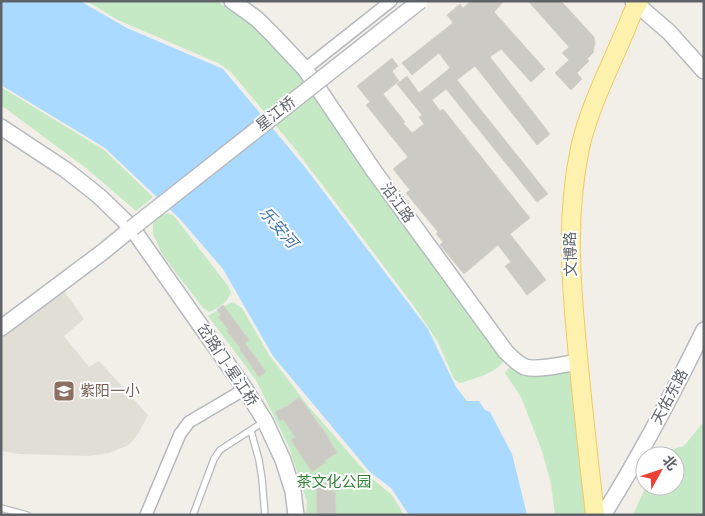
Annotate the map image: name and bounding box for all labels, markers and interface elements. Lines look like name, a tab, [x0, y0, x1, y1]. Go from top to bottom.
street label: 星江桥	[252, 93, 300, 135]
street label: 沿江路	[376, 179, 418, 227]
water label: 乐安河	[255, 204, 303, 255]
street label: 文博路	[561, 231, 581, 277]
street label: 岔路门-星江桥	[192, 320, 262, 410]
street label: 天佑东路	[648, 366, 692, 428]
school or university icon: 紫阳一小	[52, 379, 76, 403]
place label: 紫阳一小	[80, 382, 140, 401]
north arrow	[635, 446, 685, 496]
text: 北	[659, 452, 681, 474]
park label: 茶文化公园	[296, 473, 372, 492]

